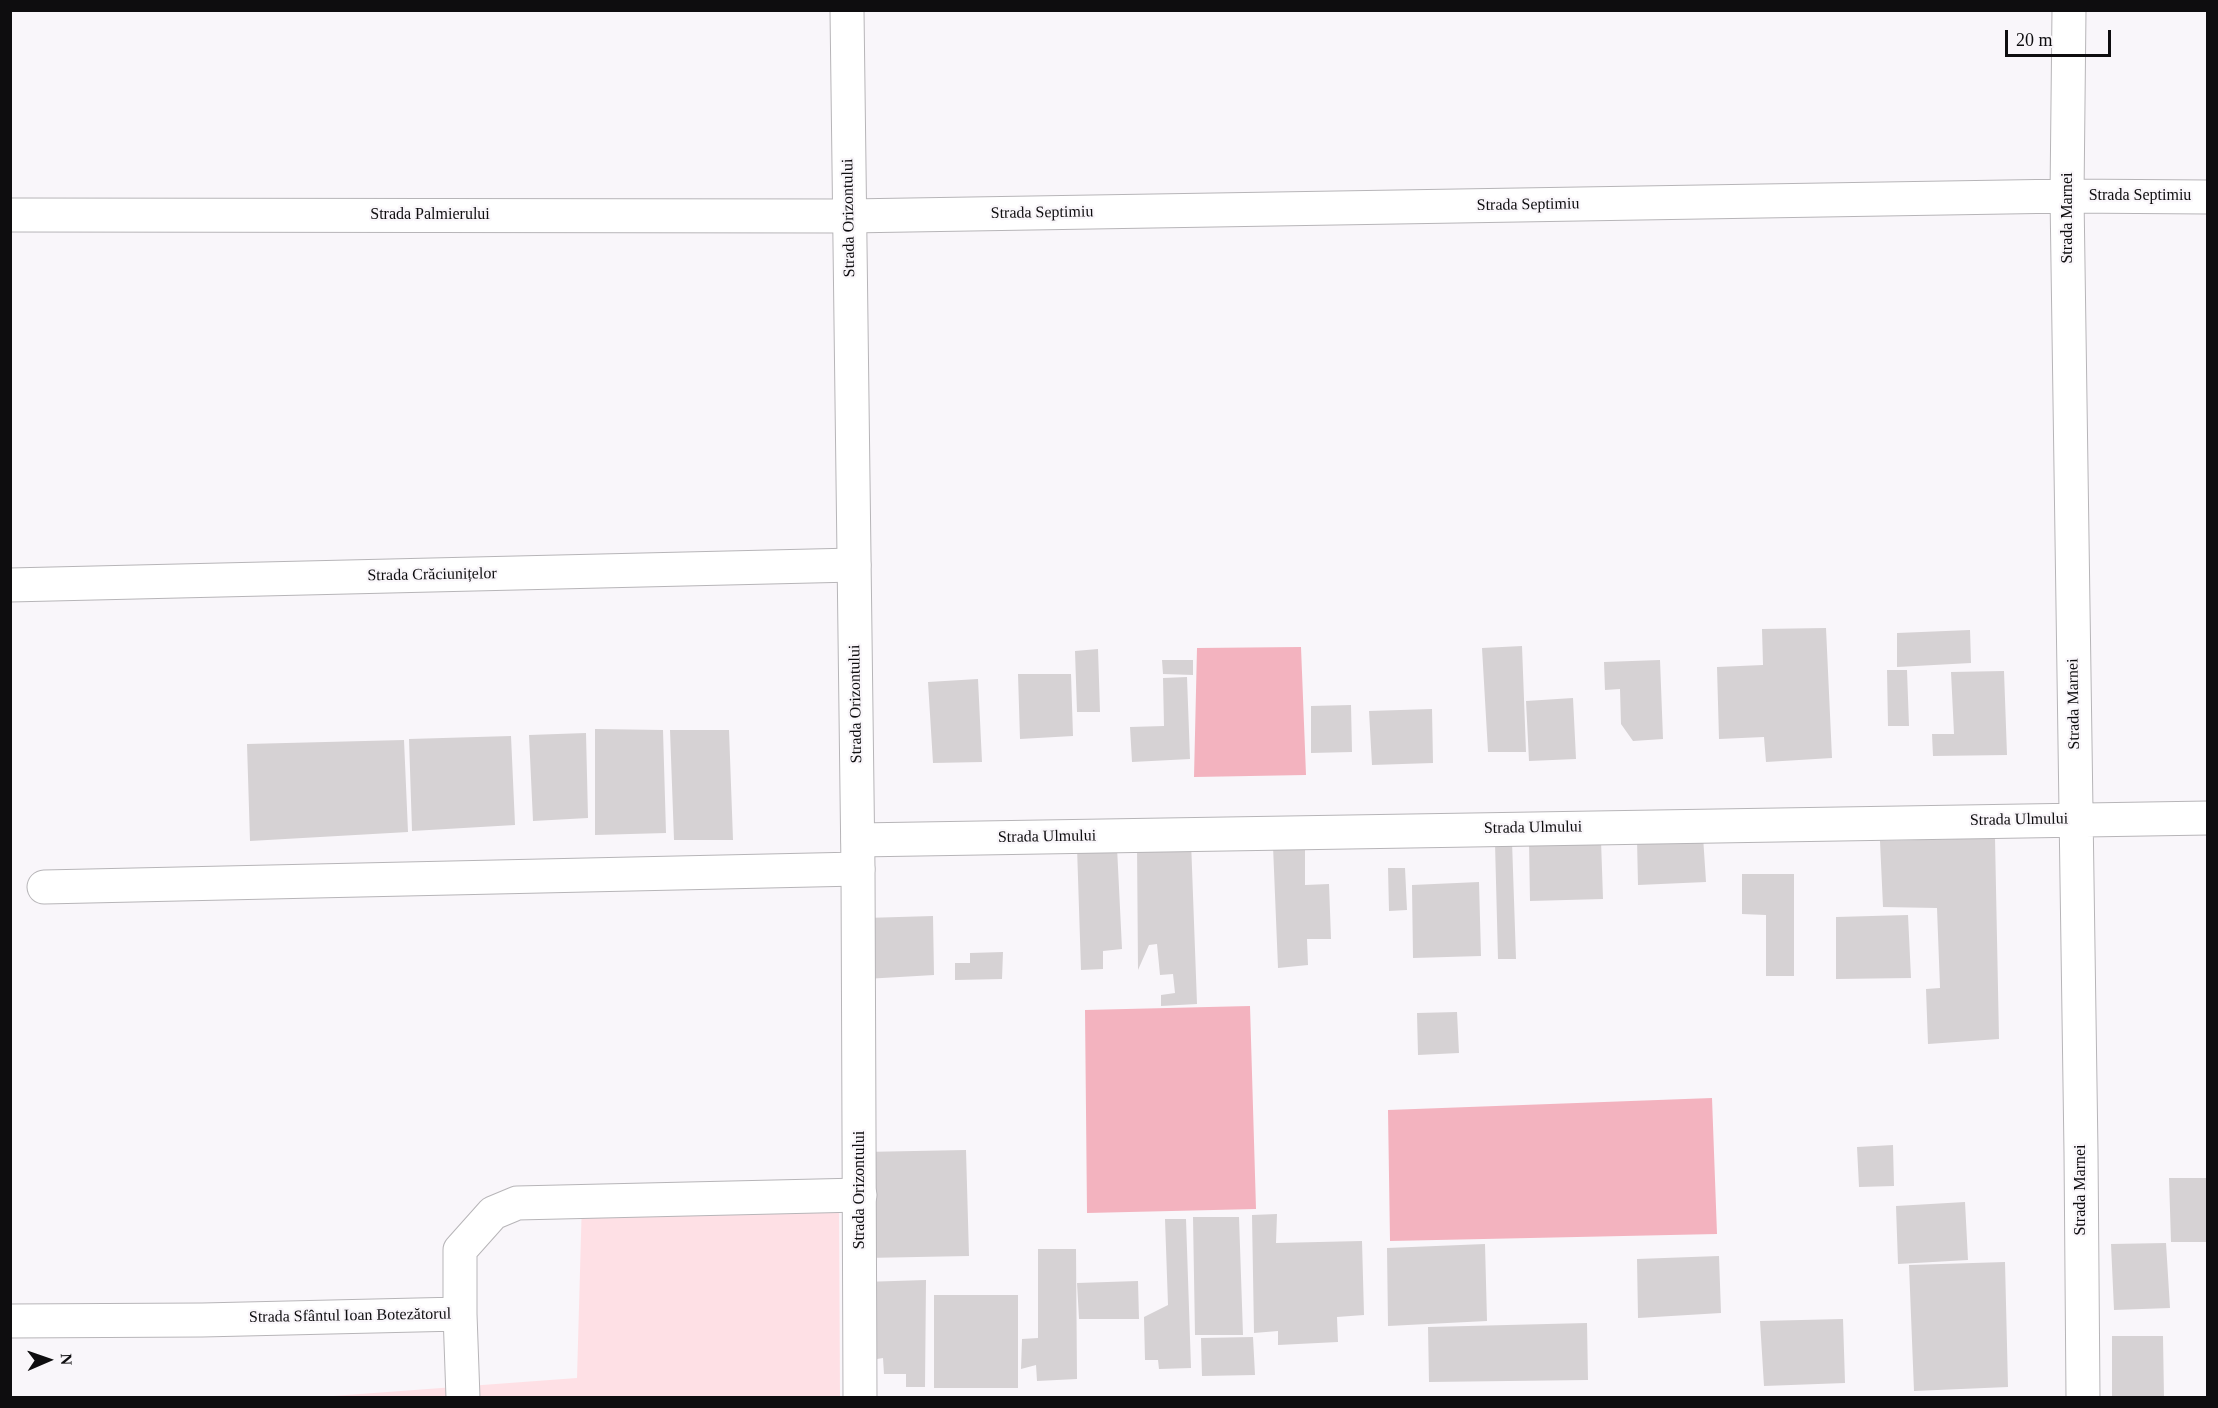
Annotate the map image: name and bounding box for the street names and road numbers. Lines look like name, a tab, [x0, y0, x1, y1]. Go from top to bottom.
street label: Strada Orizontului	[838, 159, 860, 277]
street label: Strada Marnei	[2058, 172, 2078, 264]
street label: Strada Septimiu	[2089, 186, 2191, 206]
street label: Strada Septimiu	[1477, 195, 1579, 215]
street label: Strada Septimiu	[991, 203, 1093, 223]
street label: Strada Palmierului	[370, 205, 490, 225]
street label: Strada Crăciunițelor	[367, 564, 497, 586]
street label: Strada Orizontului	[845, 645, 867, 763]
street label: Strada Marnei	[2064, 658, 2084, 750]
street label: Strada Ulmului	[1970, 810, 2068, 830]
street label: Strada Ulmului	[1484, 818, 1582, 838]
street label: Strada Ulmului	[998, 827, 1096, 847]
street label: Strada Orizontului	[850, 1131, 870, 1249]
street label: Strada Marnei	[2071, 1144, 2091, 1236]
street label: Strada Sfântul Ioan Botezătorul	[249, 1305, 451, 1327]

